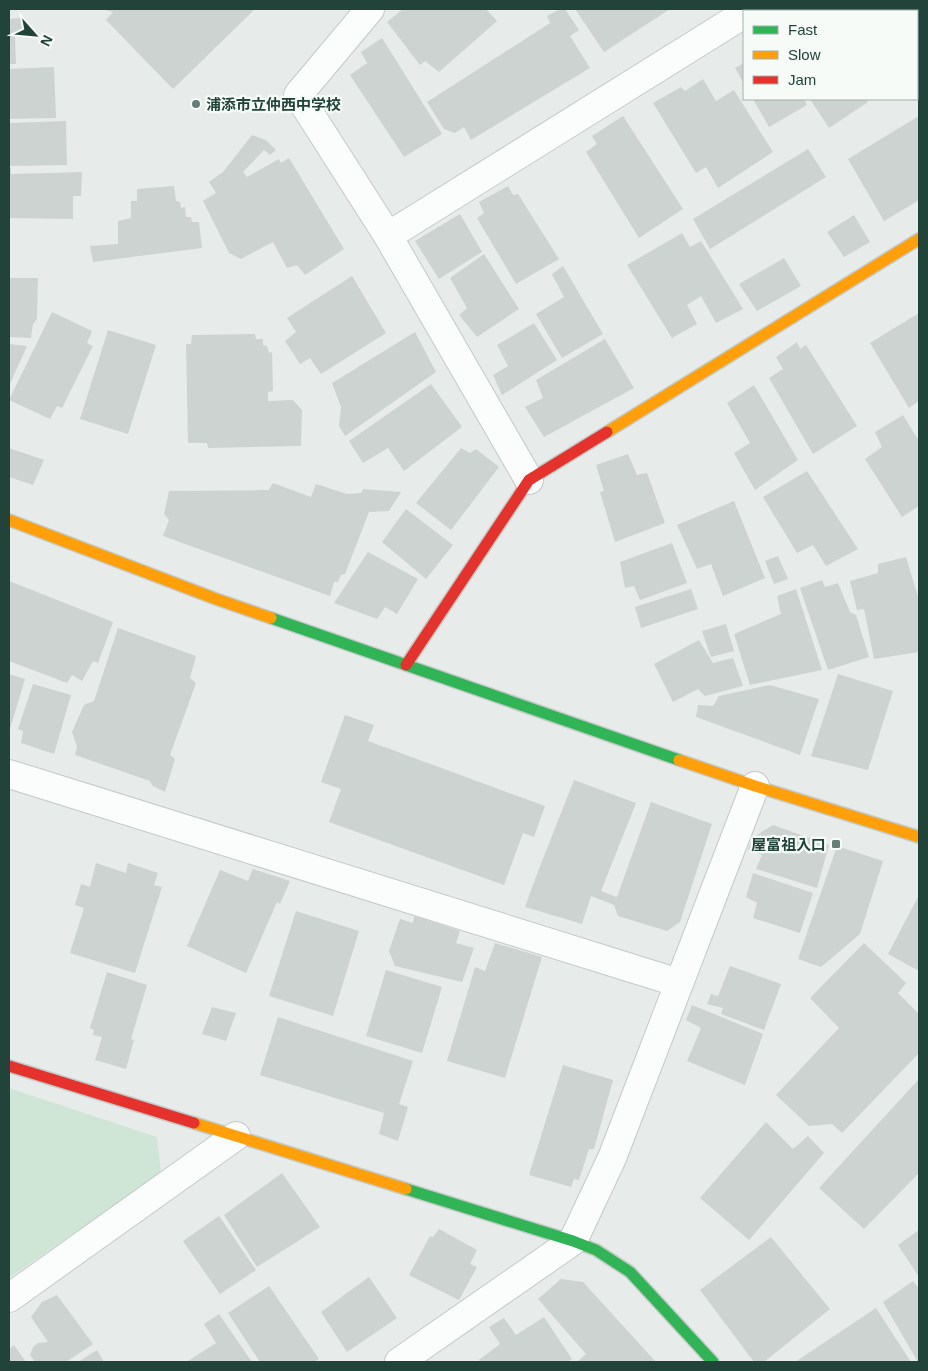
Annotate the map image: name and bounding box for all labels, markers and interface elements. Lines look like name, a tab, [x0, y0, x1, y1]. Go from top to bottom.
north arrow	[10, 10, 60, 60]
legend	[743, 10, 918, 100]
text: Fast	[788, 21, 818, 38]
text: N	[37, 33, 56, 49]
text: Slow	[788, 46, 821, 63]
text: Jam	[788, 71, 816, 88]
place label: 浦添市立仲西中学校	[206, 96, 341, 113]
marker: 浦添市立仲西中学校	[190, 98, 202, 110]
place label: 屋富祖入口	[751, 836, 826, 853]
marker: 屋富祖入口	[830, 838, 842, 850]

